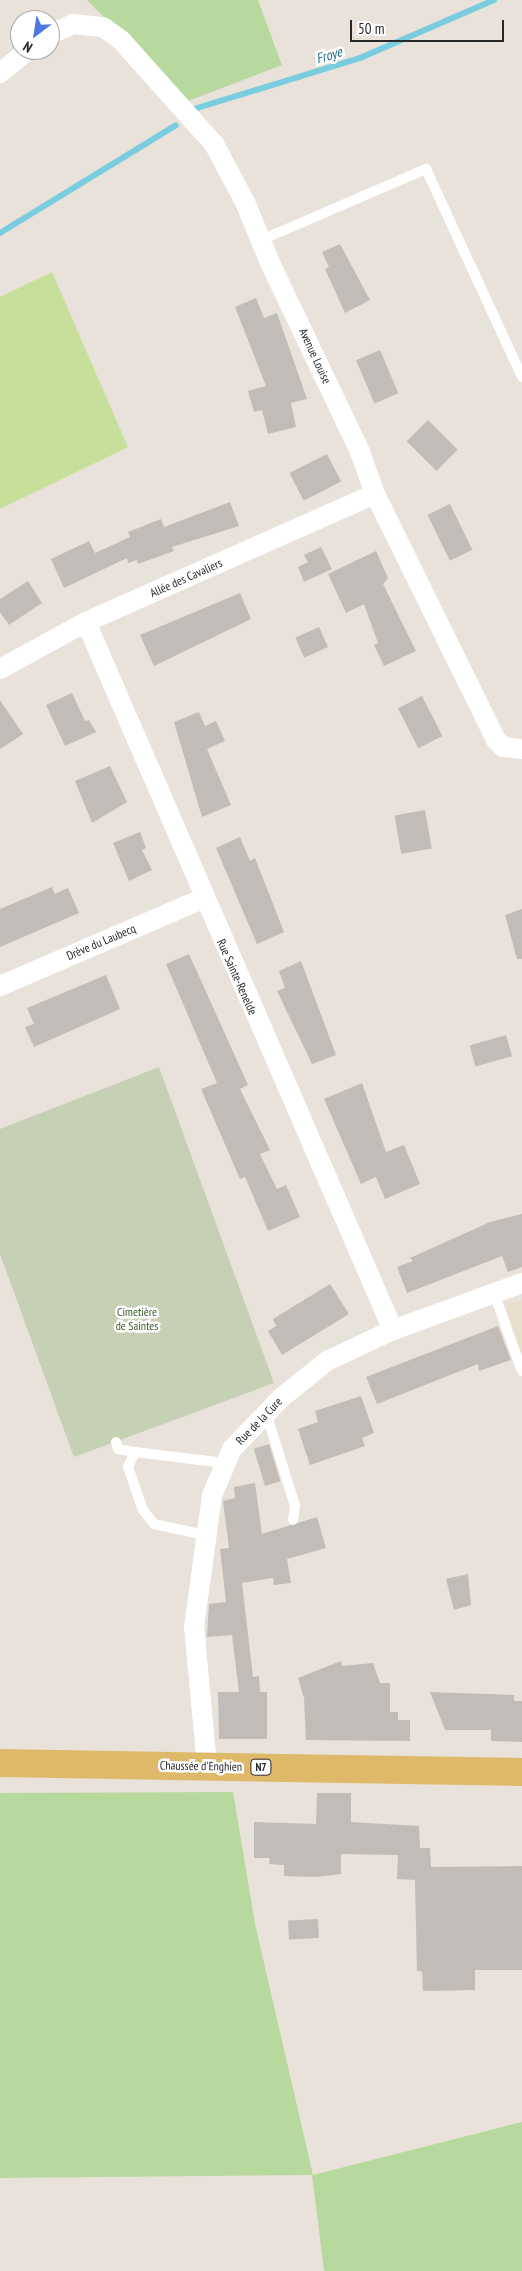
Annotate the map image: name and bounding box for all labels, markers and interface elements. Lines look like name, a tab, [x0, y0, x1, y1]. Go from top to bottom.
north arrow	[10, 10, 60, 60]
scale bar	[352, 10, 506, 42]
text: 50 m	[358, 19, 384, 38]
text: N	[20, 37, 36, 57]
water label: Froye	[314, 43, 344, 67]
street label: Avenue Louise	[296, 326, 334, 386]
street label: Allée des Cavaliers	[148, 556, 224, 600]
street label: Drève du Laubecq	[64, 921, 138, 963]
street label: Rue Sainte-Renelde	[214, 937, 260, 1017]
park label: Cimetière de Saintes	[116, 1305, 158, 1333]
street label: Rue de la Cure	[233, 1394, 285, 1448]
street label: Chaussée d'Enghien	[160, 1758, 242, 1774]
road number: N7	[250, 1758, 272, 1775]

